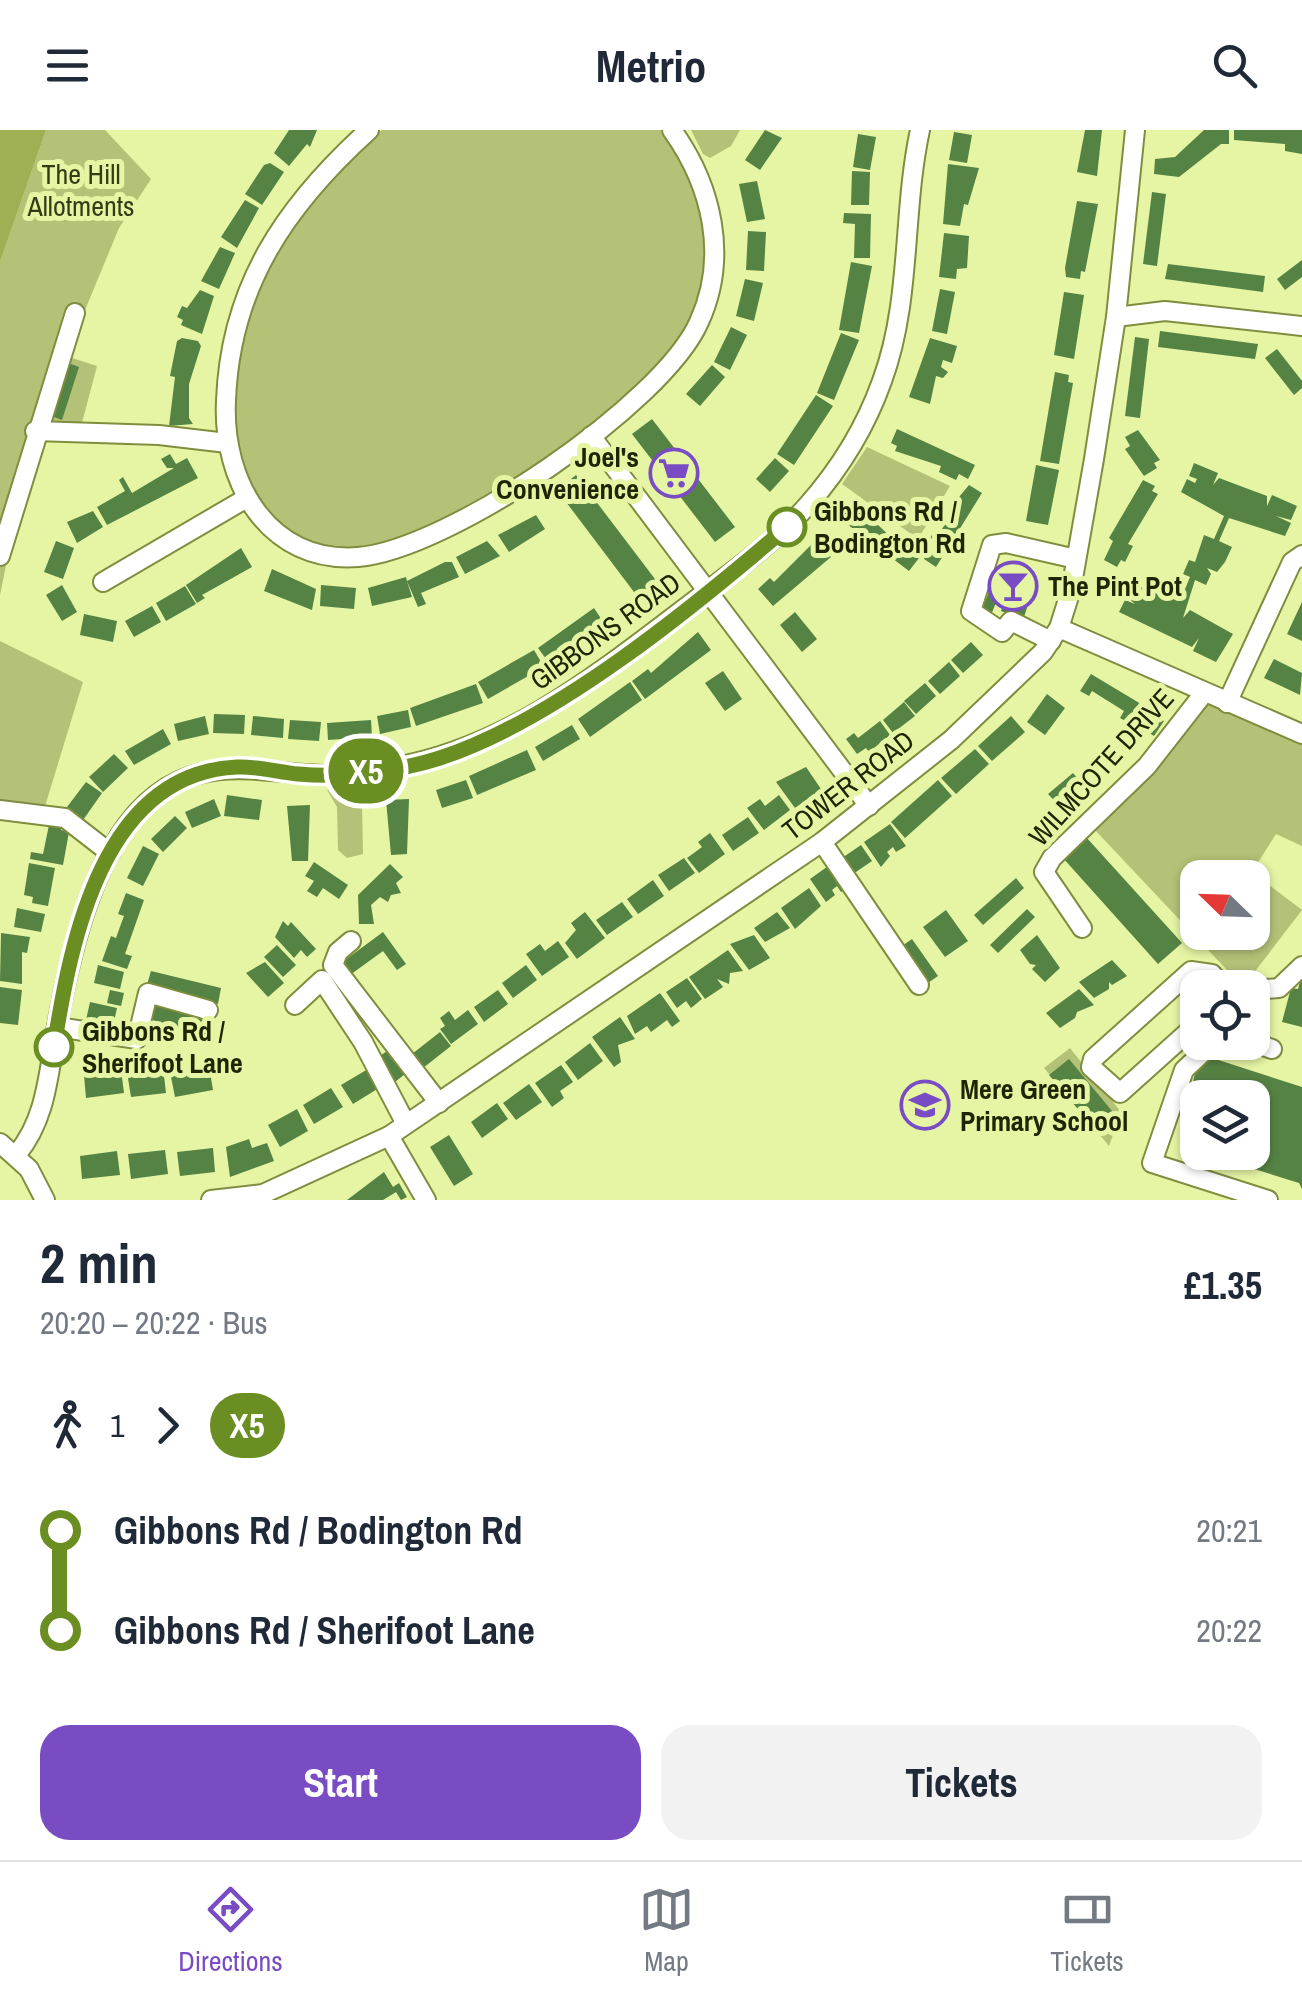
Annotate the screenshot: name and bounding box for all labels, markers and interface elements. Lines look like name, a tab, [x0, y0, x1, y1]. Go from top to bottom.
text: Metrio	[596, 35, 706, 96]
icon: menu	[40, 38, 95, 93]
icon: search	[1207, 38, 1262, 93]
park label: The Hill Allotments	[26, 155, 135, 225]
place label: Joel's Convenience	[496, 438, 639, 508]
supermarket icon: Joel's Convenience	[648, 447, 700, 499]
place label: Gibbons Rd / Bodington Rd	[814, 492, 966, 562]
marker: Gibbons Rd / Bodington Rd	[768, 508, 806, 546]
bar icon: The Pint Pot	[987, 560, 1039, 612]
street label: GIBBONS ROAD	[522, 564, 688, 698]
place label: The Pint Pot	[1048, 567, 1182, 605]
street label: WILMCOTE DRIVE	[1020, 680, 1182, 854]
street label: TOWER ROAD	[774, 721, 922, 849]
line badge: X5	[321, 738, 411, 804]
text: X5	[348, 748, 384, 795]
north arrow	[1180, 860, 1270, 950]
map controls	[1180, 860, 1270, 1170]
button: locate	[1180, 970, 1270, 1060]
place label: Gibbons Rd / Sherifoot Lane	[82, 1012, 243, 1082]
marker: Gibbons Rd / Sherifoot Lane	[35, 1028, 73, 1066]
place label: Mere Green Primary School	[960, 1070, 1128, 1140]
school or university icon: Mere Green Primary School	[899, 1079, 951, 1131]
button: layers	[1180, 1080, 1270, 1170]
text: 2 min	[40, 1226, 158, 1300]
text: £1.35	[1184, 1260, 1262, 1311]
text: 20:20 – 20:22 · Bus	[40, 1301, 268, 1344]
icon: walk	[40, 1398, 95, 1453]
icon: forward	[140, 1398, 195, 1453]
text: X5	[230, 1402, 265, 1449]
text: 1	[110, 1404, 125, 1447]
text: Gibbons Rd / Bodington Rd	[114, 1505, 523, 1556]
text: 20:21	[1196, 1509, 1262, 1552]
text: Gibbons Rd / Sherifoot Lane	[114, 1605, 535, 1656]
text: 20:22	[1196, 1609, 1262, 1652]
button: Start	[40, 1725, 641, 1840]
button: Tickets	[661, 1725, 1262, 1840]
tab: Directions	[178, 1882, 283, 1980]
tab: Map	[639, 1882, 694, 1980]
tab: Tickets	[1050, 1882, 1124, 1980]

